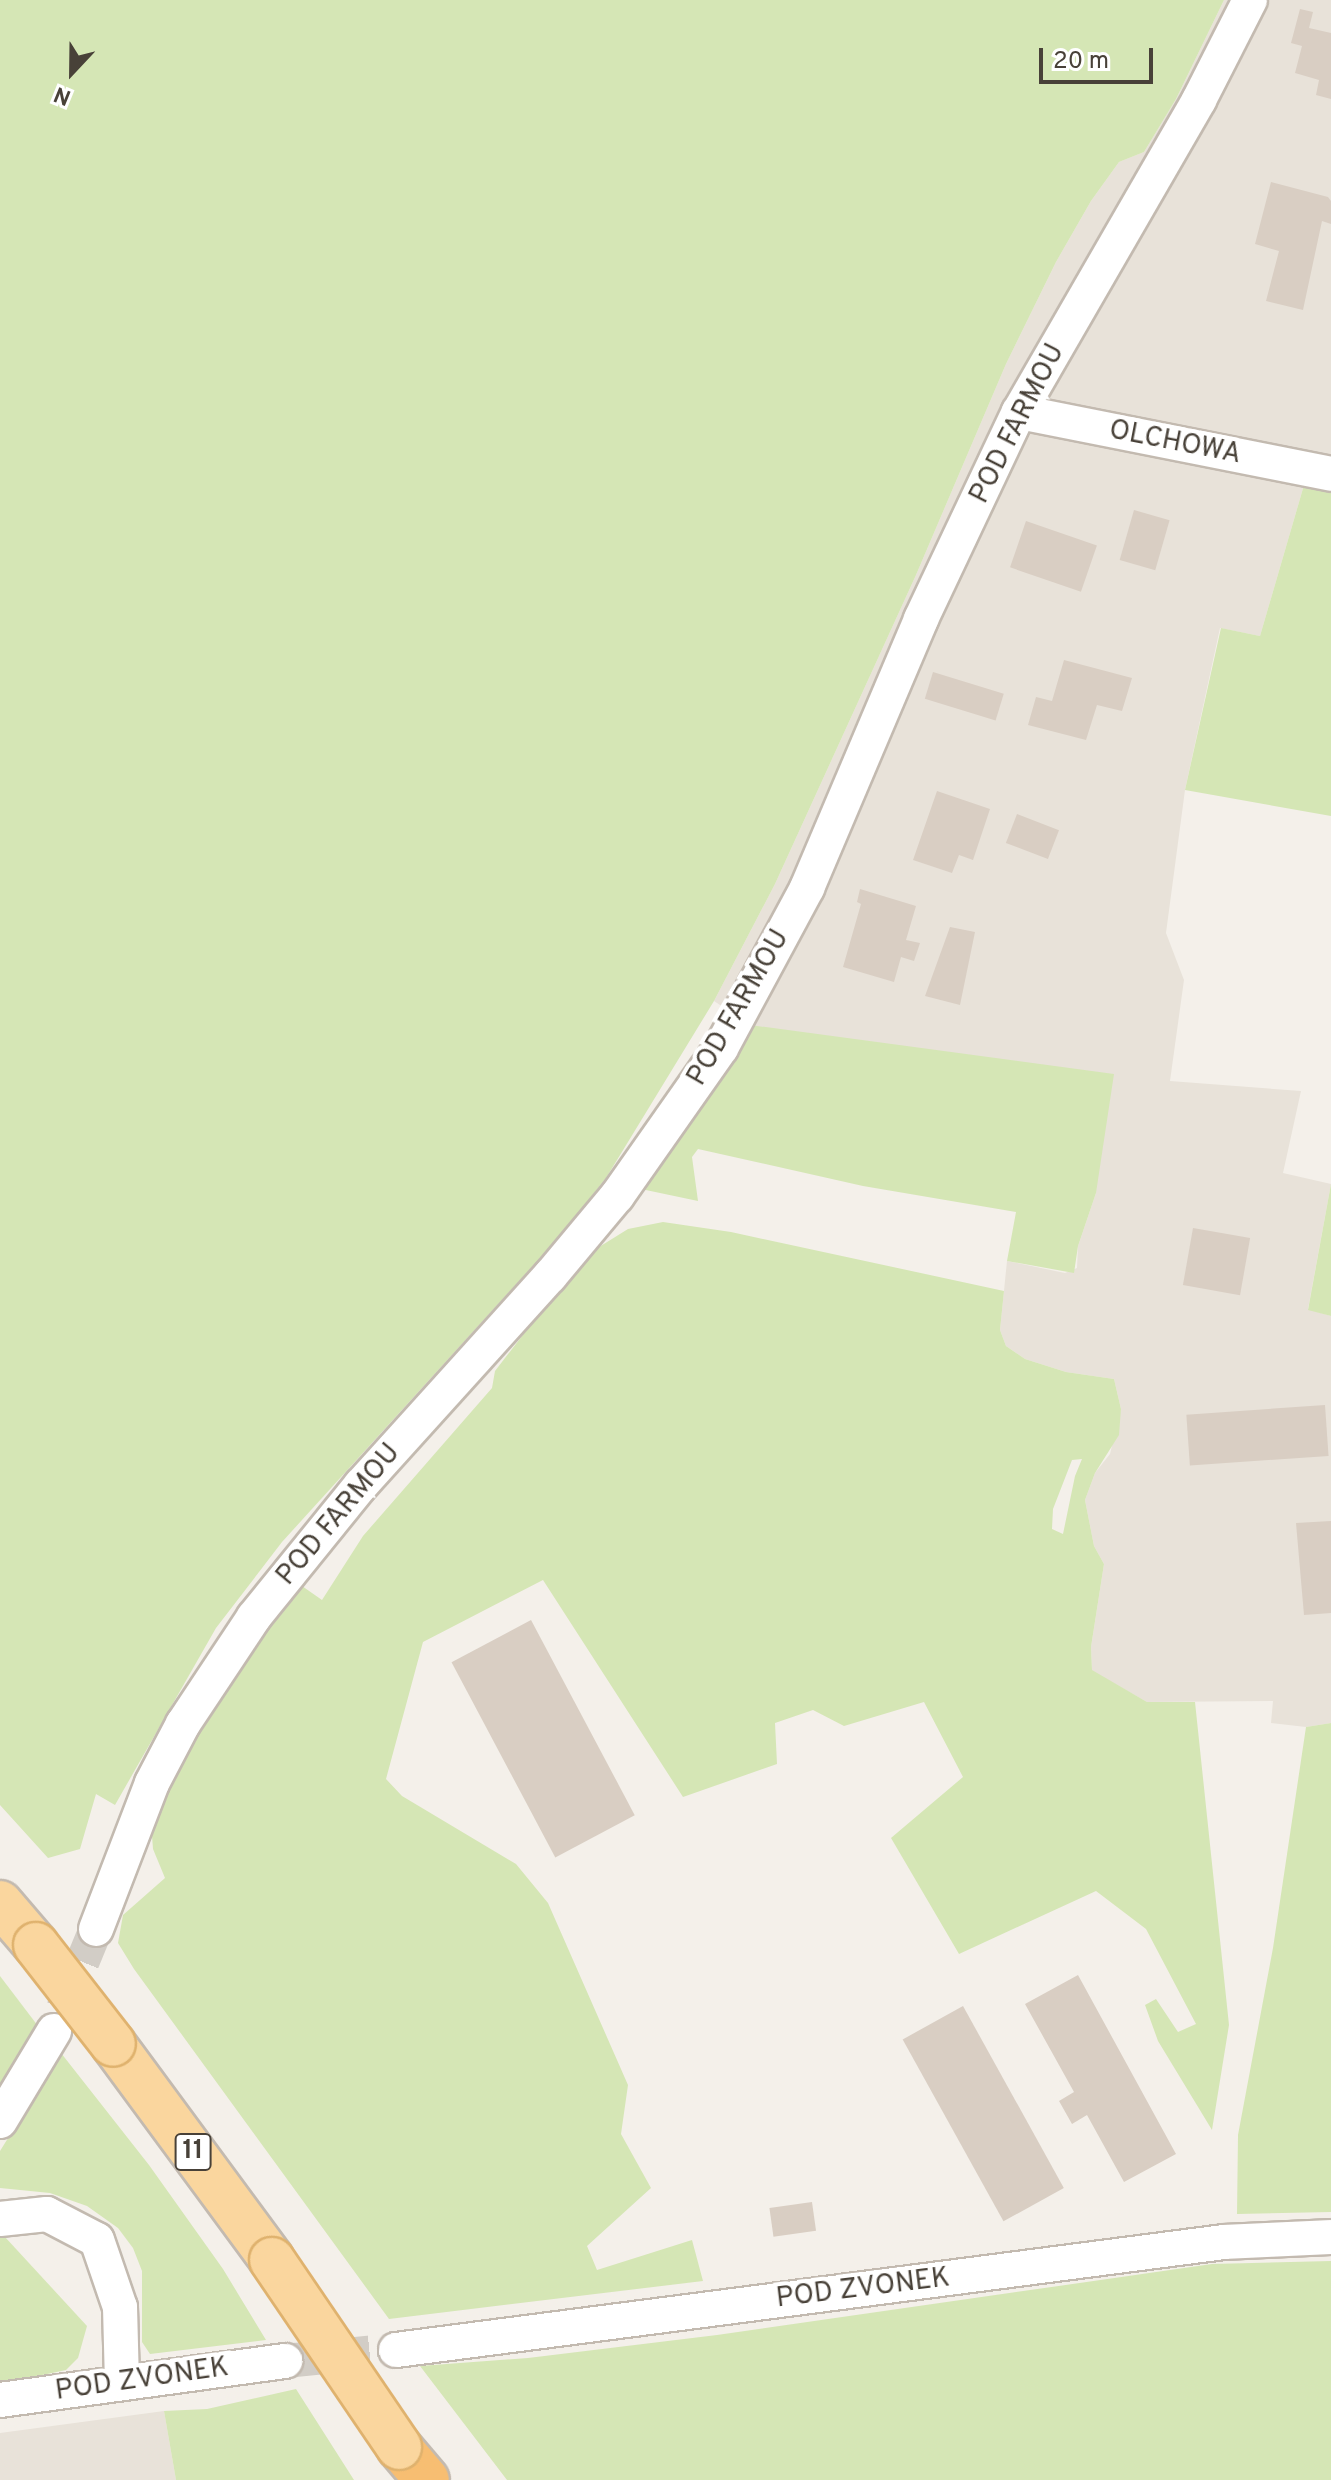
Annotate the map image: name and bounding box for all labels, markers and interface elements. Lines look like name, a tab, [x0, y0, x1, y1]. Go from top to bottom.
north arrow	[32, 32, 112, 112]
scale bar	[1043, 32, 1157, 82]
text: 20 m	[1053, 47, 1109, 77]
text: N	[50, 79, 75, 110]
street label: POD FARMOU	[963, 339, 1073, 509]
street label: OLCHOWA	[1106, 414, 1244, 472]
street label: POD FARMOU	[681, 924, 797, 1092]
street label: POD FARMOU	[270, 1437, 408, 1593]
road number: 11	[173, 2130, 213, 2174]
street label: POD ZVONEK	[774, 2262, 952, 2316]
street label: POD ZVONEK	[53, 2351, 231, 2409]

